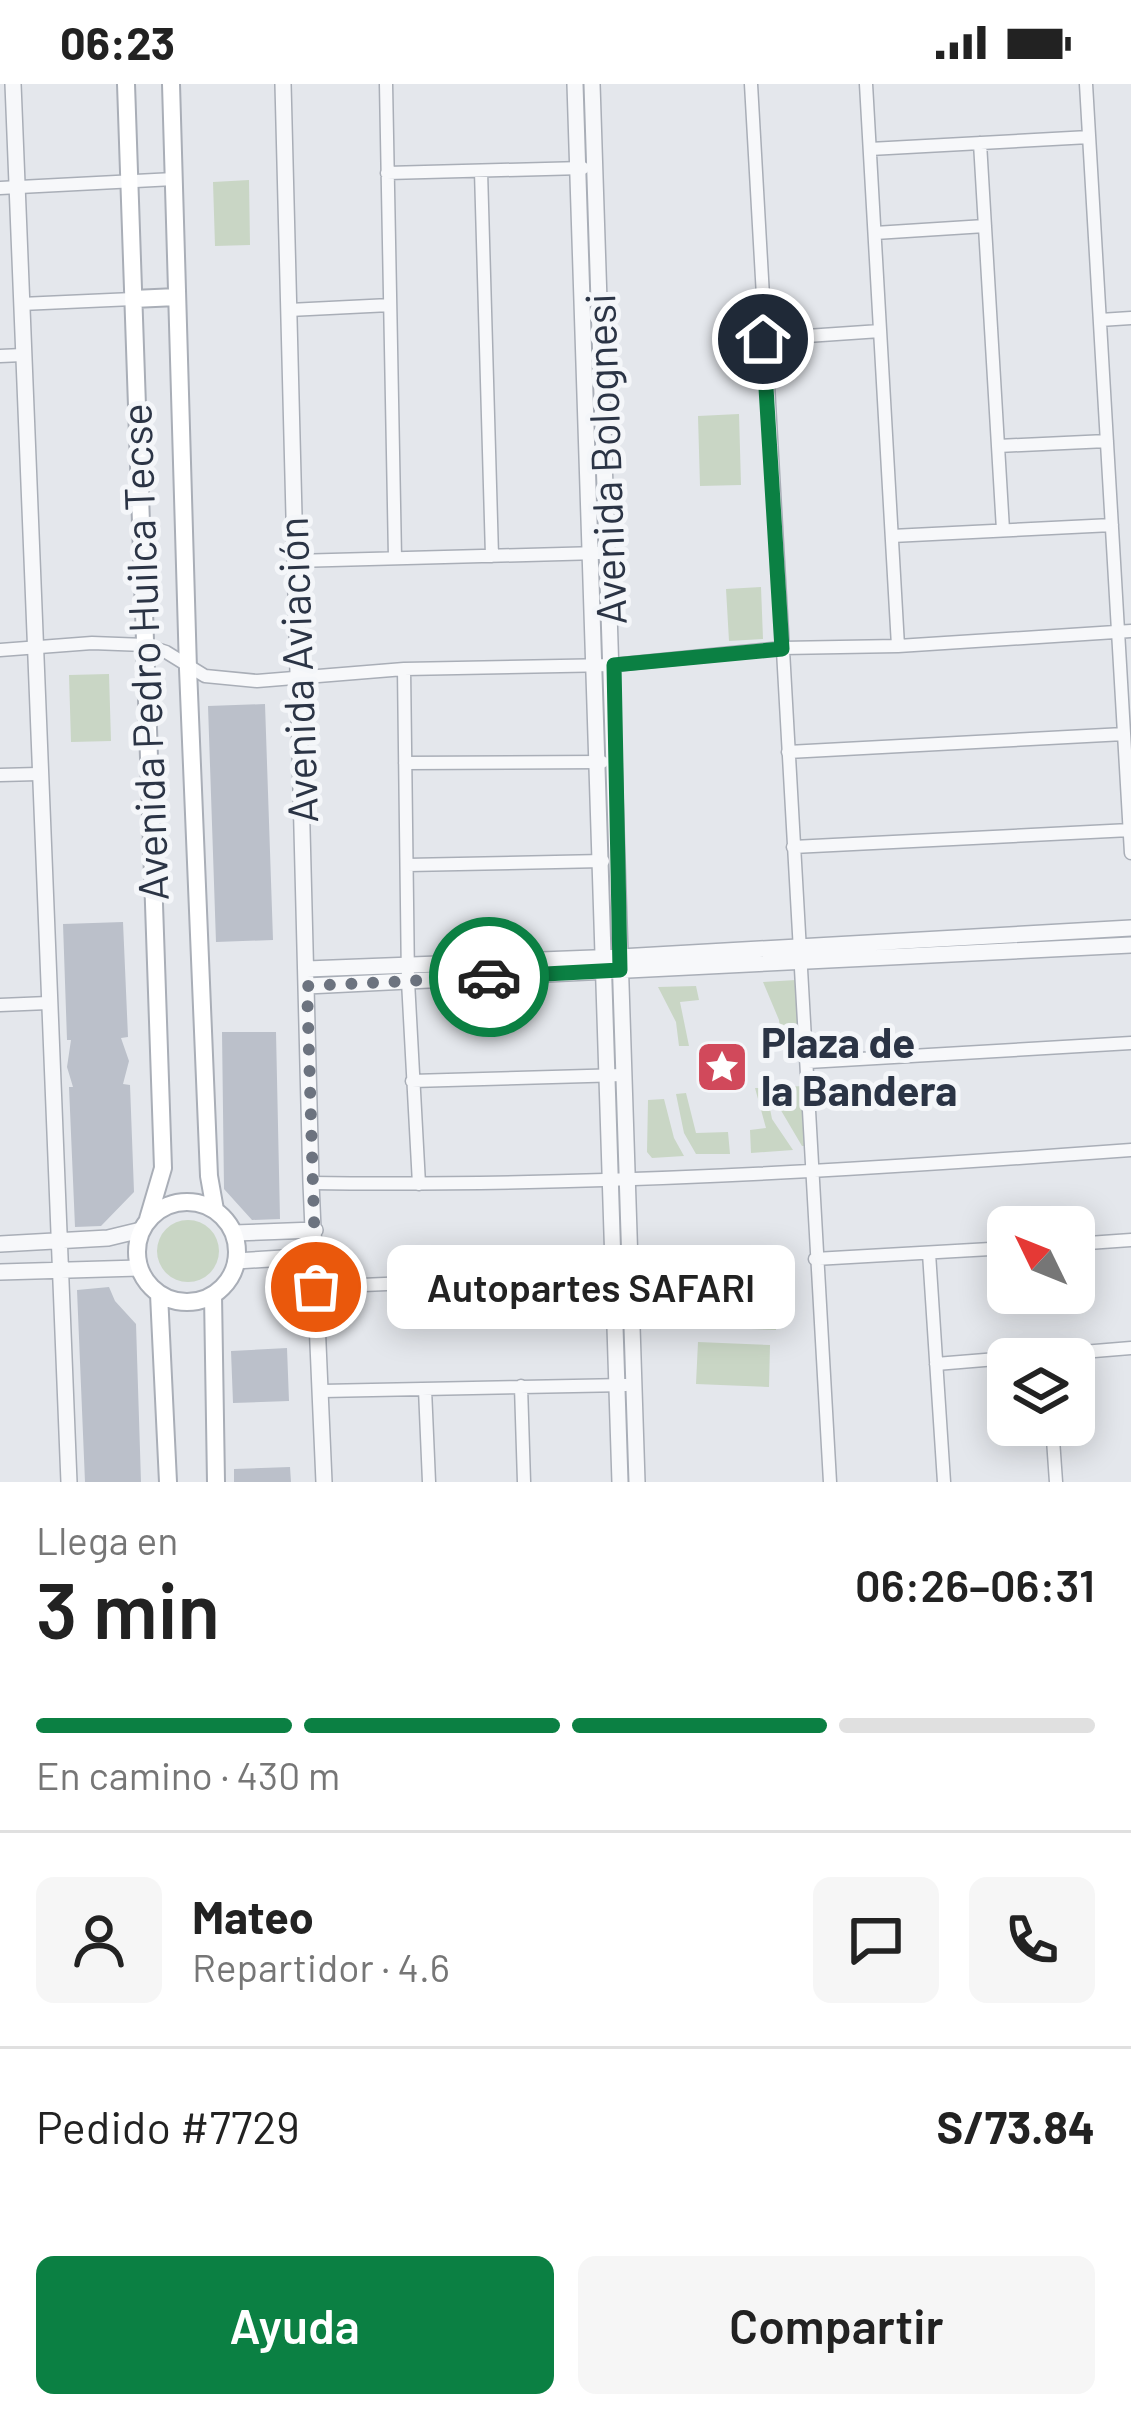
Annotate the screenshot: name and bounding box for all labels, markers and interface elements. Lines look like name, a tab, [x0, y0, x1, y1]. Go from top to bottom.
text: 06:23	[60, 15, 175, 69]
pin	[712, 288, 814, 390]
street label: Avenida Bolognesi	[573, 292, 636, 626]
icon: home	[730, 306, 796, 372]
street label: Avenida Pedro Huilca Tecse	[109, 402, 177, 902]
street label: Avenida Aviación	[266, 516, 326, 824]
courier	[429, 917, 549, 1037]
icon: car	[456, 944, 522, 1010]
place label: Plaza de la Bandera	[761, 1016, 957, 1114]
place icon: Plaza de la Bandera	[694, 1039, 750, 1095]
north arrow	[987, 1206, 1095, 1314]
map controls	[987, 1206, 1095, 1446]
pin	[265, 1236, 367, 1338]
callout: Autopartes SAFARI	[388, 1245, 796, 1329]
icon: bag	[283, 1254, 349, 1320]
text: Autopartes SAFARI	[427, 1263, 755, 1310]
button: layers	[987, 1338, 1095, 1446]
text: Llega en	[36, 1516, 178, 1563]
text: 06:26–06:31	[855, 1557, 1095, 1611]
text: 3 min	[36, 1561, 220, 1655]
text: En camino · 430 m	[36, 1751, 340, 1798]
button: person	[36, 1877, 162, 2003]
button: chat	[813, 1877, 939, 2003]
button: phone	[969, 1877, 1095, 2003]
text: Mateo	[192, 1889, 314, 1943]
text: Repartidor · 4.6	[192, 1943, 450, 1990]
text: Pedido #7729	[36, 2099, 300, 2153]
text: S/73.84	[937, 2099, 1095, 2153]
button: Ayuda	[36, 2256, 554, 2394]
button: Compartir	[578, 2256, 1095, 2394]

